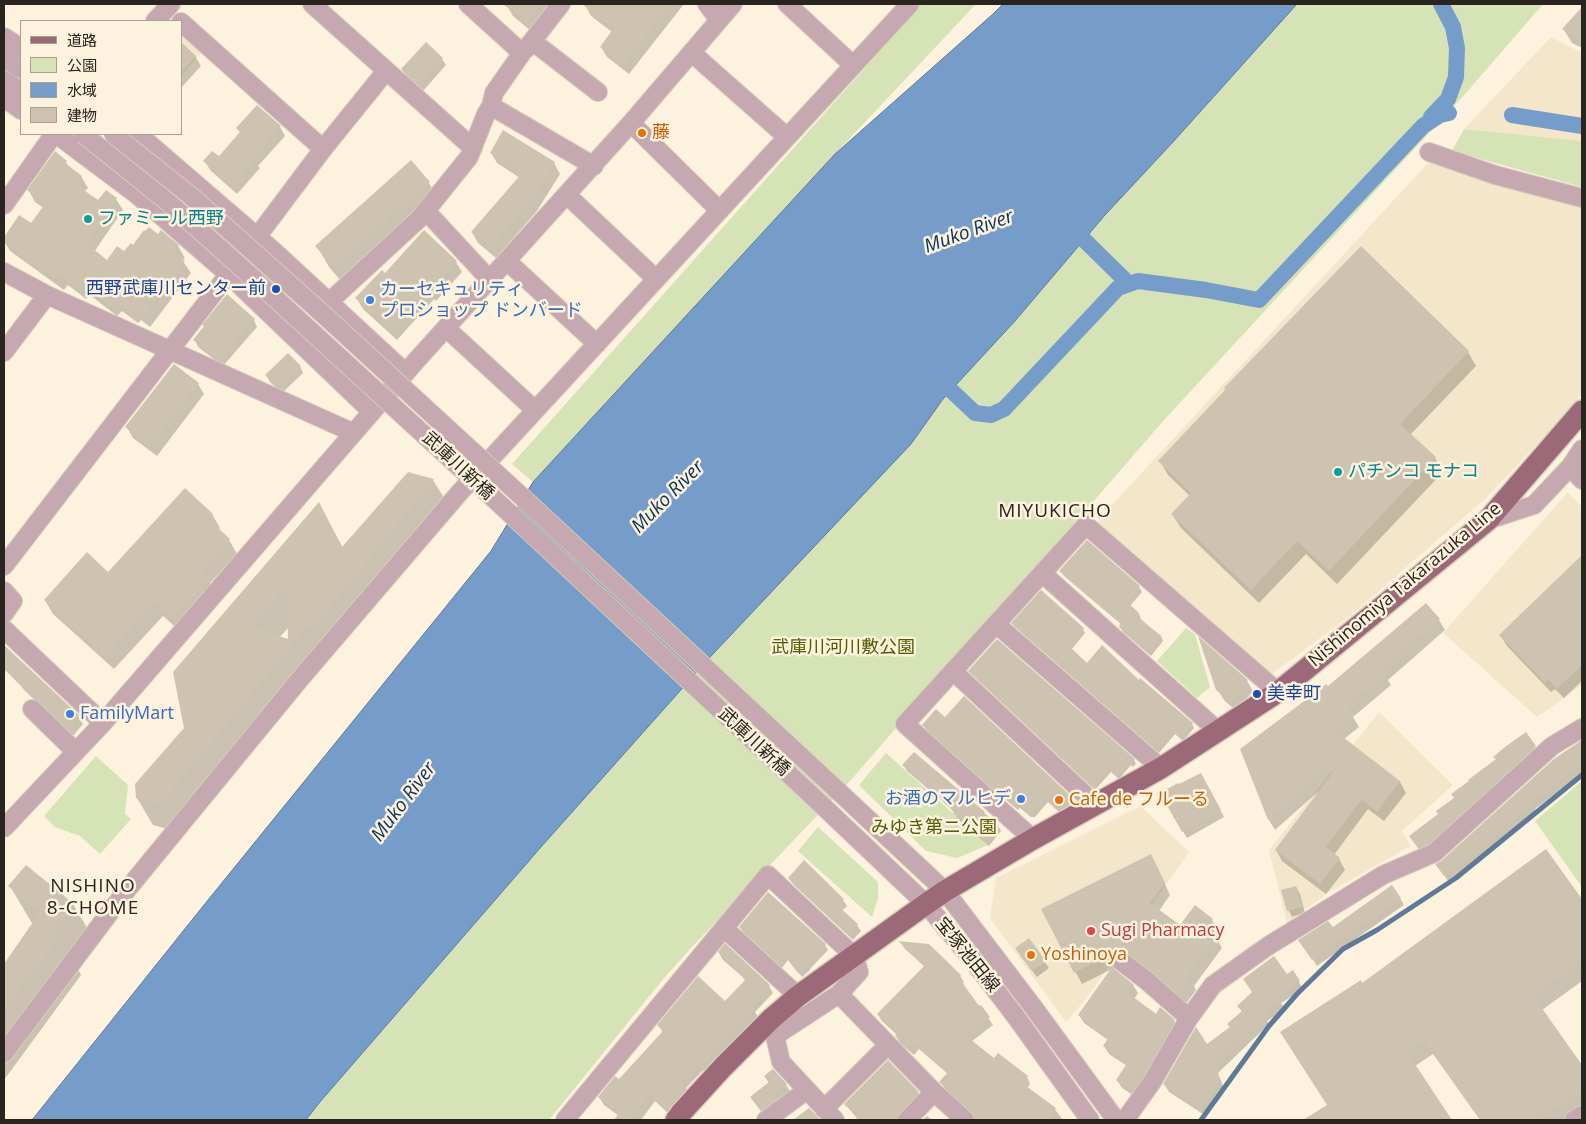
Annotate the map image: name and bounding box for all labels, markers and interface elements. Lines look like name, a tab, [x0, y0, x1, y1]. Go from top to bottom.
legend	[20, 20, 182, 135]
text: 道路	[67, 30, 97, 50]
text: 公園	[67, 55, 97, 75]
text: 水域	[67, 80, 97, 100]
text: 建物	[67, 105, 97, 125]
place label: 藤	[652, 122, 670, 144]
marker: 藤	[636, 127, 648, 139]
water label: Muko River	[921, 205, 1017, 259]
place label: ファミール西野	[98, 208, 224, 230]
marker: ファミール西野	[82, 213, 94, 225]
place label: 西野武庫川センター前	[86, 278, 266, 300]
place label: カーセキュリティ プロショップ ドンバード	[380, 279, 583, 322]
marker: 西野武庫川センター前	[270, 283, 282, 295]
marker: カーセキュリティ プロショップ ドンバード	[364, 294, 376, 306]
street label: 武庫川新橋	[418, 427, 498, 505]
water label: Muko River	[627, 456, 709, 538]
place label: パチンコ モナコ	[1348, 461, 1479, 483]
marker: パチンコ モナコ	[1332, 466, 1344, 478]
street label: Nishinomiya Takarazuka Line	[1304, 498, 1506, 672]
district label: MIYUKICHO	[997, 501, 1113, 523]
park label: 武庫川河川敷公園	[771, 637, 915, 659]
place label: 美幸町	[1267, 683, 1321, 705]
marker: 美幸町	[1251, 688, 1263, 700]
place label: FamilyMart	[80, 703, 174, 725]
street label: 武庫川新橋	[714, 703, 794, 781]
marker: FamilyMart	[64, 708, 76, 720]
water label: Muko River	[367, 758, 441, 846]
place label: お酒のマルヒデ	[885, 788, 1011, 810]
place label: Cafe de フルーる	[1069, 789, 1209, 811]
marker: お酒のマルヒデ	[1015, 793, 1027, 805]
marker: Cafe de フルーる	[1053, 794, 1065, 806]
park label: みゆき第ニ公園	[871, 817, 997, 839]
district label: NISHINO 8-CHOME	[46, 876, 140, 920]
street label: 宝塚池田線	[930, 913, 1004, 997]
place label: Sugi Pharmacy	[1101, 920, 1224, 942]
marker: Sugi Pharmacy	[1085, 925, 1097, 937]
place label: Yoshinoya	[1041, 944, 1127, 966]
marker: Yoshinoya	[1025, 949, 1037, 961]

